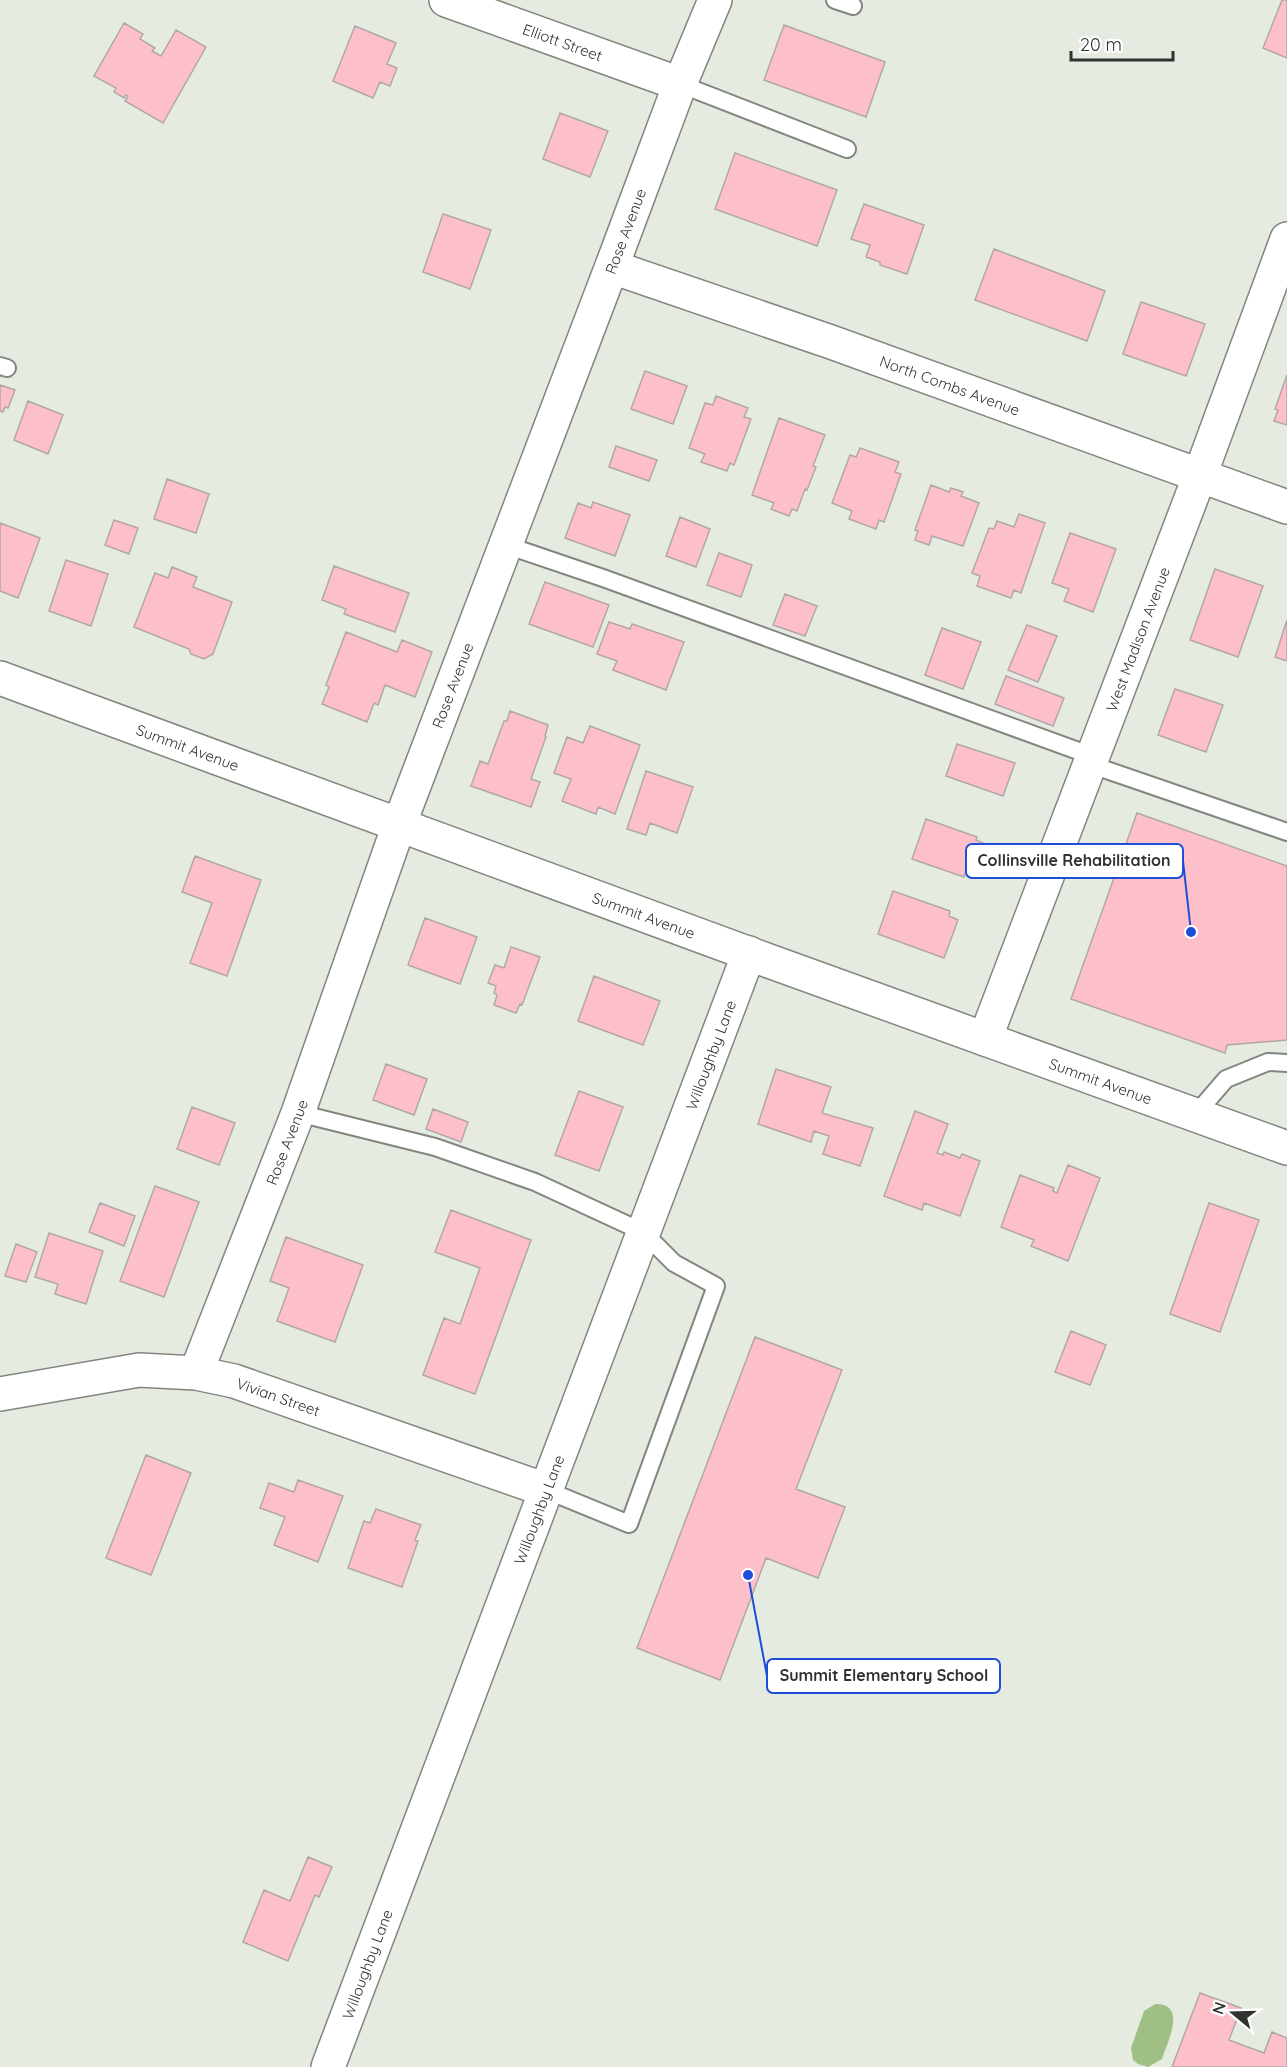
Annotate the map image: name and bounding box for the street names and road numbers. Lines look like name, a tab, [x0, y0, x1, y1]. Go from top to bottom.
street label: Elliott Street	[520, 19, 605, 65]
street label: Rose Avenue	[600, 186, 650, 277]
street label: North Combs Avenue	[877, 351, 1023, 419]
street label: West Madison Avenue	[1101, 564, 1174, 714]
street label: Rose Avenue	[427, 640, 477, 731]
street label: Summit Avenue	[134, 719, 242, 775]
street label: Summit Avenue	[590, 887, 698, 943]
street label: Willoughby Lane	[681, 997, 740, 1112]
street label: Summit Avenue	[1047, 1053, 1155, 1108]
street label: Rose Avenue	[261, 1097, 312, 1188]
street label: Vivian Street	[234, 1373, 323, 1420]
street label: Willoughby Lane	[509, 1452, 568, 1567]
street label: Willoughby Lane	[338, 1907, 396, 2022]

